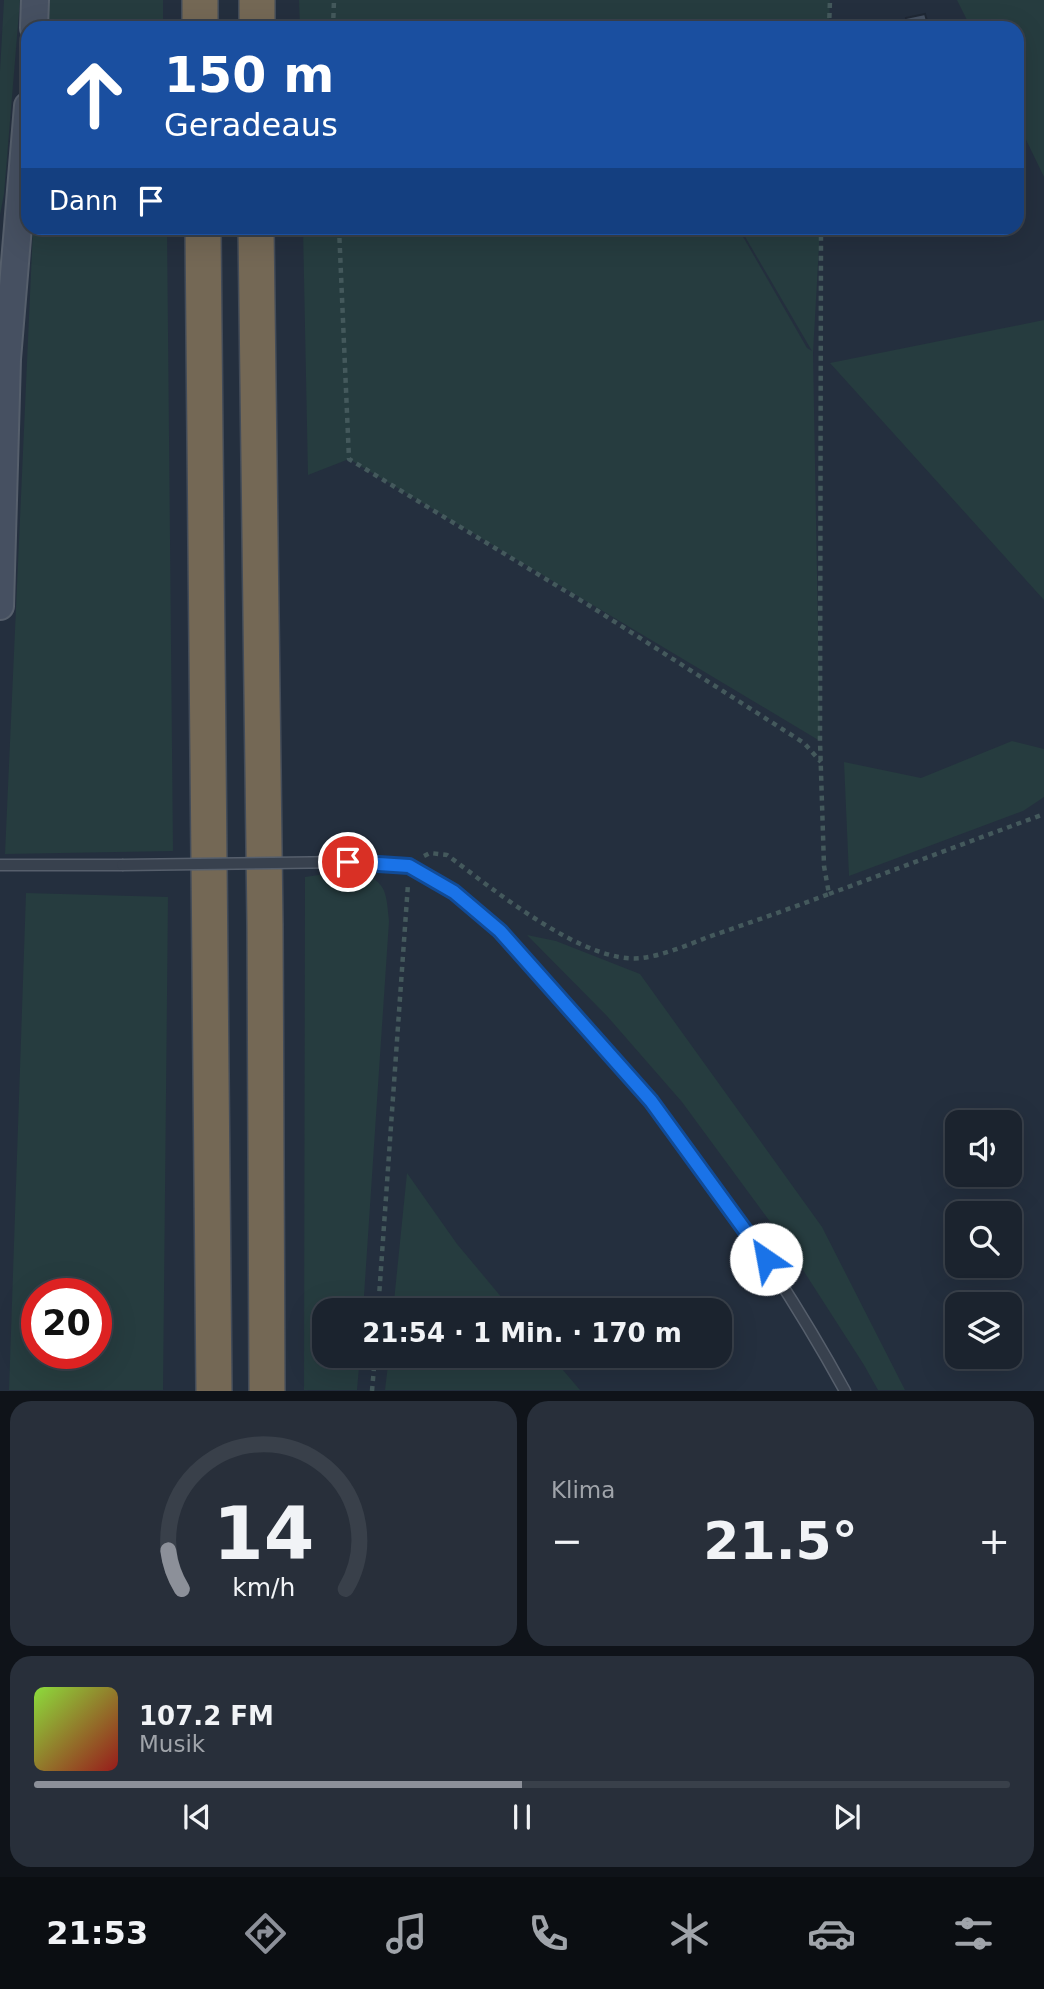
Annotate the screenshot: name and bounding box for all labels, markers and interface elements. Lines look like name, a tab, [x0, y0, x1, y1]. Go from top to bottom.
text: 150 m	[164, 47, 334, 104]
icon: ahead	[49, 49, 140, 140]
text: Geradeaus	[164, 106, 338, 144]
icon: arrive	[132, 182, 170, 220]
text: Dann	[49, 186, 118, 216]
pin	[318, 832, 378, 892]
icon: arrive	[329, 843, 367, 881]
map controls	[945, 1110, 1022, 1369]
button: sound	[945, 1110, 1022, 1187]
button: search	[945, 1201, 1022, 1278]
position arrow	[729, 1222, 803, 1296]
speed limit sign: 20	[21, 1278, 112, 1369]
button: layers	[945, 1292, 1022, 1369]
text: 21:54 · 1 Min. · 170 m	[362, 1318, 682, 1348]
text: Klima	[551, 1477, 615, 1503]
text: 14	[213, 1492, 314, 1577]
text: 21.5°	[703, 1511, 858, 1571]
text: −	[551, 1519, 583, 1563]
text: +	[978, 1519, 1010, 1563]
text: km/h	[232, 1573, 295, 1602]
text: 107.2 FM	[139, 1701, 274, 1731]
text: Musik	[139, 1731, 205, 1757]
icon: previous	[178, 1798, 216, 1836]
icon: pause	[503, 1798, 541, 1836]
icon: next	[828, 1798, 866, 1836]
icon: directions	[241, 1909, 290, 1958]
icon: music	[382, 1909, 431, 1958]
icon: phone	[524, 1909, 573, 1958]
icon: climate	[665, 1909, 714, 1958]
icon: car	[807, 1909, 856, 1958]
icon: filters	[949, 1909, 998, 1958]
text: 21:53	[46, 1914, 148, 1952]

